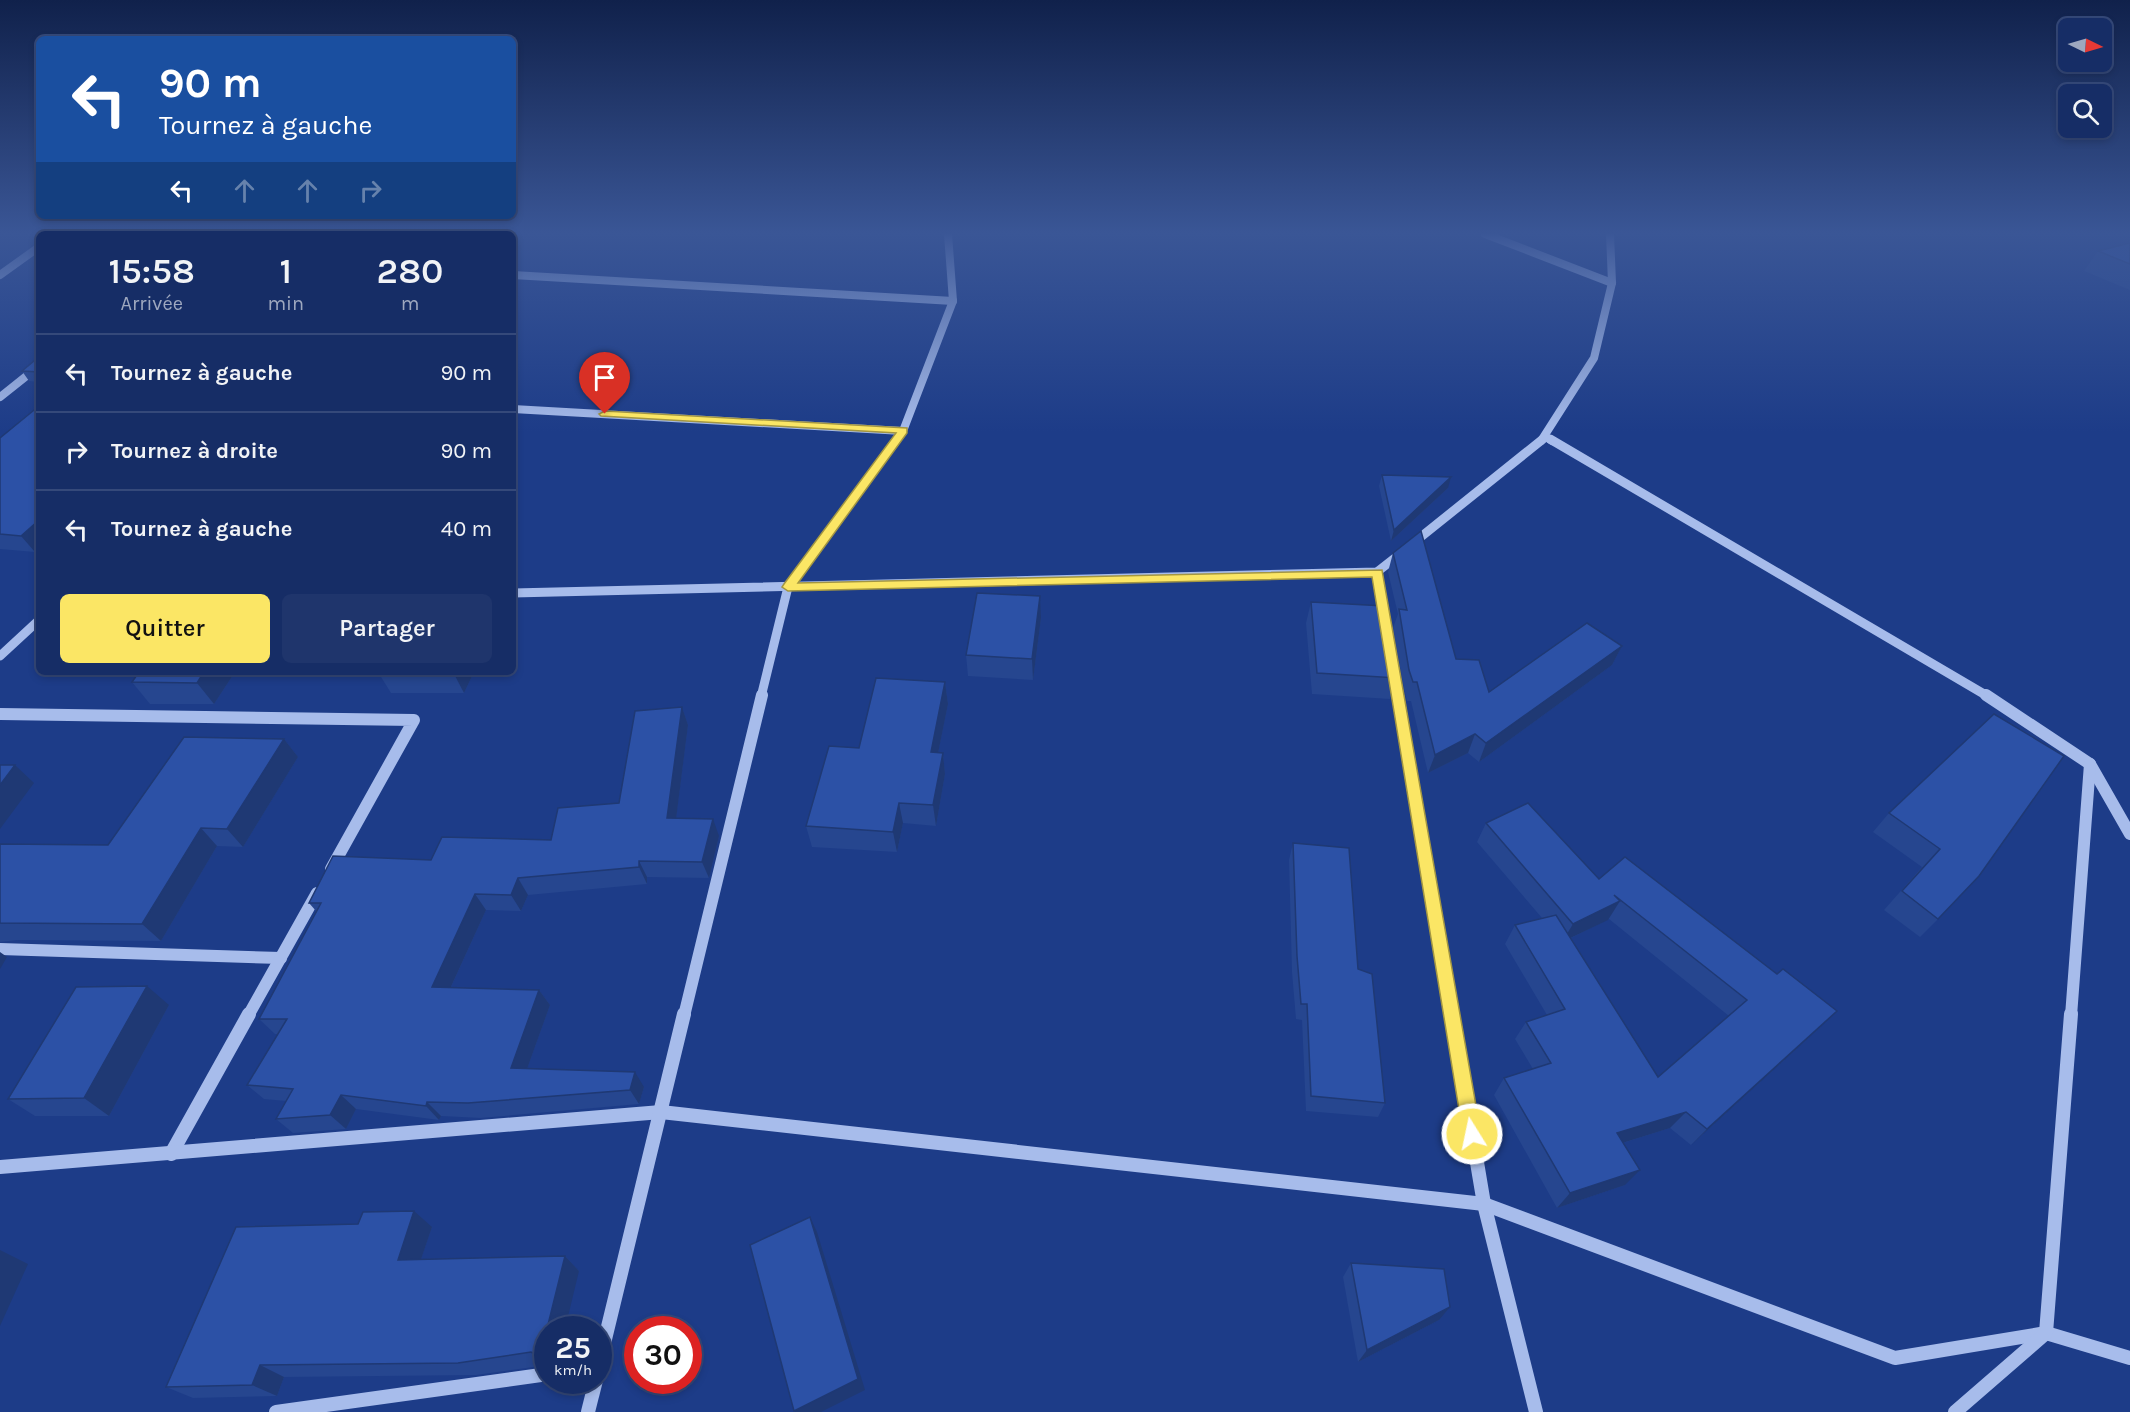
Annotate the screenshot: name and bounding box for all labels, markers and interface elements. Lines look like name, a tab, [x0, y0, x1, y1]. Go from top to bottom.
north arrow	[2058, 18, 2112, 72]
map controls	[2058, 18, 2112, 138]
text: 90 m	[159, 58, 262, 108]
icon: left	[60, 60, 138, 138]
button: search	[2058, 84, 2112, 138]
text: Tournez à gauche	[159, 109, 372, 141]
icon: left	[165, 174, 198, 207]
icon: ahead	[228, 174, 261, 207]
icon: ahead	[291, 174, 324, 207]
icon: right	[354, 174, 387, 207]
text: 15:58	[108, 250, 195, 292]
text: 1	[279, 250, 292, 292]
text: 280	[377, 250, 443, 292]
text: Arrivée	[120, 292, 183, 315]
text: min	[267, 292, 304, 315]
text: m	[401, 292, 419, 315]
pin	[579, 352, 630, 414]
icon: left	[60, 357, 93, 390]
text: Tournez à gauche	[111, 360, 292, 386]
text: 90 m	[440, 360, 492, 386]
icon: arrive	[588, 361, 621, 394]
icon: right	[60, 435, 93, 468]
text: Tournez à droite	[111, 438, 278, 464]
text: 90 m	[440, 438, 492, 464]
icon: left	[60, 513, 93, 546]
text: Tournez à gauche	[111, 516, 292, 542]
text: 40 m	[441, 516, 492, 542]
button: Quitter	[60, 594, 270, 663]
button: Partager	[282, 594, 492, 663]
position arrow	[1440, 1102, 1504, 1166]
speed limit sign: 30	[624, 1316, 702, 1394]
text: 25	[555, 1330, 591, 1366]
text: km/h	[554, 1361, 592, 1379]

